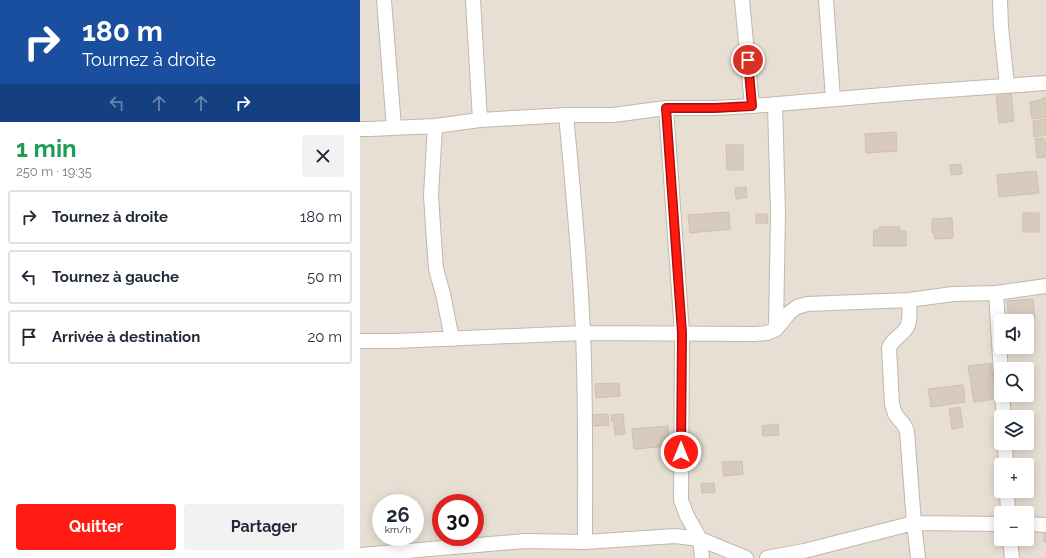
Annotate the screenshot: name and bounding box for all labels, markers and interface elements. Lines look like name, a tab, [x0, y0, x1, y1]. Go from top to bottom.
text: 180 m	[82, 15, 163, 48]
icon: right	[16, 16, 68, 68]
pin	[731, 43, 765, 77]
text: Tournez à droite	[82, 49, 216, 70]
icon: arrive	[737, 49, 759, 71]
icon: left	[106, 92, 128, 114]
icon: ahead	[148, 92, 170, 114]
icon: ahead	[190, 92, 212, 114]
icon: right	[232, 92, 254, 114]
text: 1 min	[16, 134, 77, 163]
button: close	[302, 135, 344, 177]
text: 250 m · 19:35	[16, 164, 92, 179]
icon: right	[18, 206, 40, 228]
text: Tournez à droite	[52, 208, 168, 226]
text: 180 m	[300, 208, 342, 226]
icon: left	[18, 266, 40, 288]
text: Tournez à gauche	[52, 268, 179, 286]
text: 50 m	[307, 268, 342, 286]
map controls	[994, 314, 1034, 546]
button: sound	[994, 314, 1034, 354]
icon: arrive	[18, 326, 40, 348]
text: Arrivée à destination	[52, 328, 200, 346]
text: 20 m	[307, 328, 342, 346]
button: search	[994, 362, 1034, 402]
button: layers	[994, 410, 1034, 450]
position arrow	[660, 431, 702, 473]
button: +	[994, 458, 1034, 498]
speed limit sign: 30	[432, 494, 484, 546]
text: 26	[386, 503, 410, 527]
button: Quitter	[16, 504, 176, 550]
button: Partager	[184, 504, 344, 550]
button: −	[994, 506, 1034, 546]
text: km/h	[385, 524, 411, 535]

